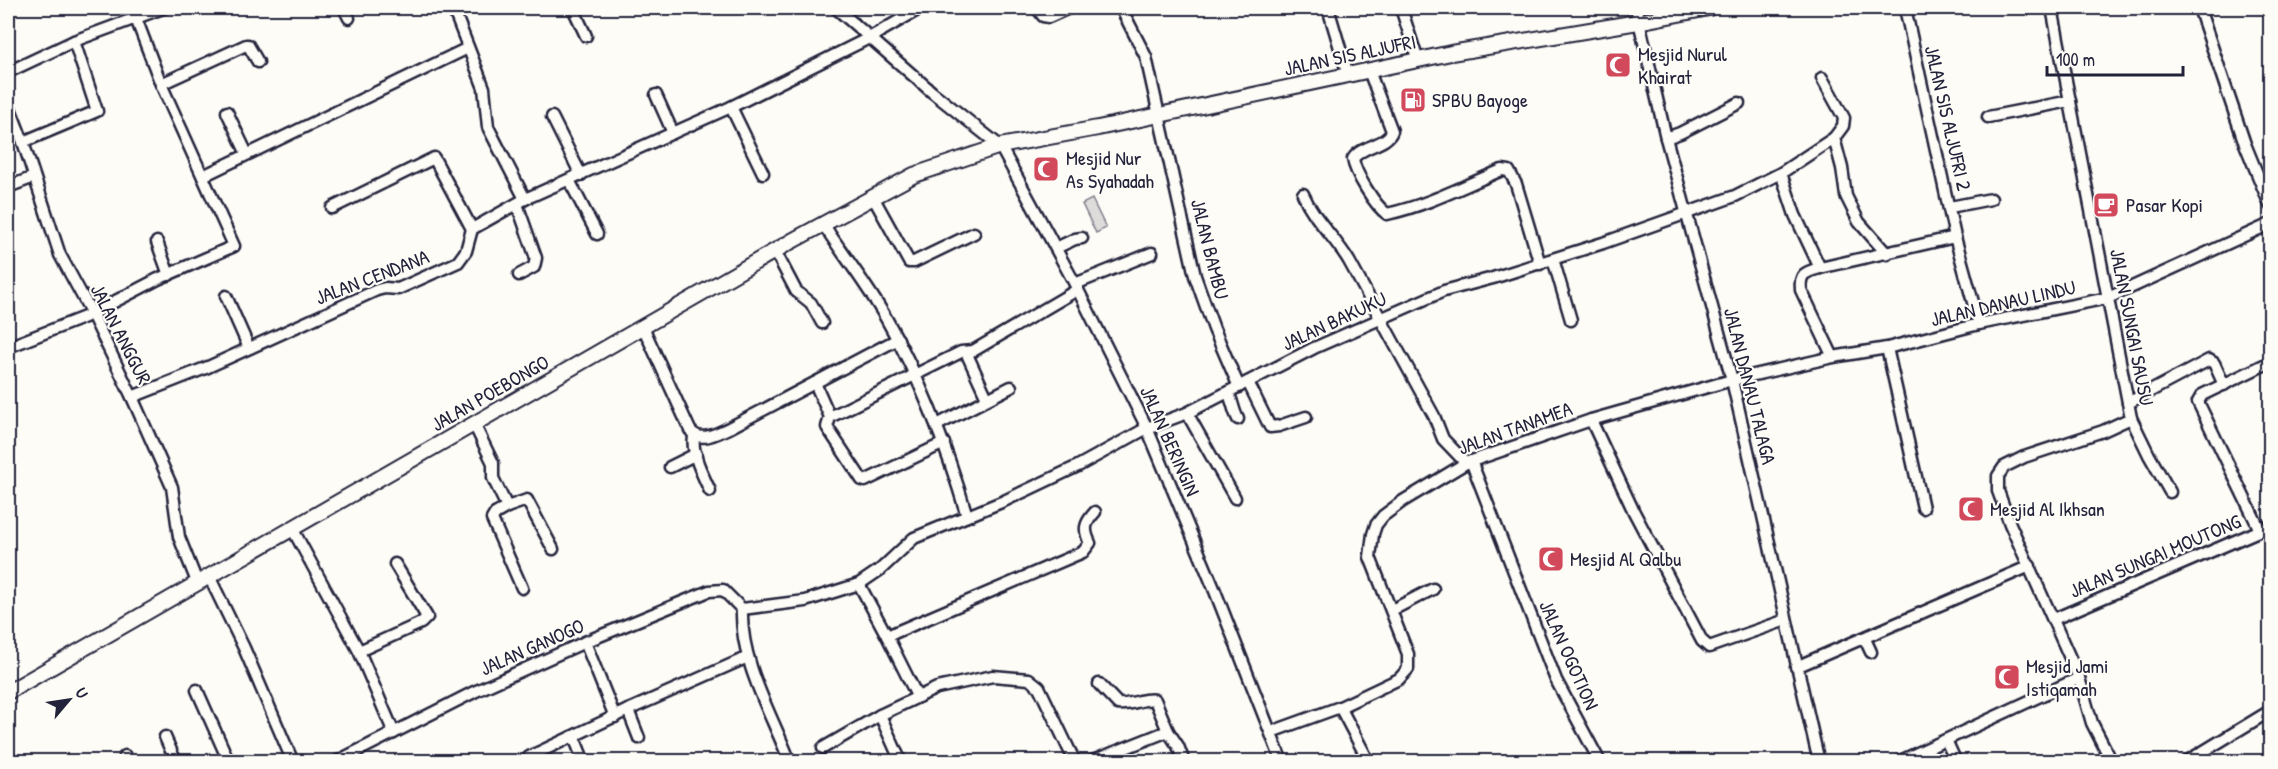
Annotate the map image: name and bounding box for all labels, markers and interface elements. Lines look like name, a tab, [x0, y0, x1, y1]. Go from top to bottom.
street label: JALAN SIS ALJUFRI	[1281, 27, 1418, 82]
scale bar	[2047, 39, 2184, 77]
place label: Mesjid Nurul Khairat	[1638, 40, 1727, 90]
street label: JALAN SIS ALJUFRI 2	[1919, 43, 1978, 194]
text: 100 m	[2056, 47, 2095, 72]
mosque icon: Mesjid Nurul Khairat	[1603, 50, 1633, 80]
fuel station icon: SPBU Bayoge	[1398, 85, 1428, 115]
place label: SPBU Bayoge	[1432, 86, 1528, 113]
place label: Mesjid Nur As Syahadah	[1066, 144, 1154, 194]
mosque icon: Mesjid Nur As Syahadah	[1031, 154, 1061, 184]
cafe icon: Pasar Kopi	[2091, 190, 2121, 220]
place label: Pasar Kopi	[2126, 191, 2203, 218]
street label: JALAN BAMBU	[1185, 196, 1236, 302]
street label: JALAN CENDANA	[311, 242, 433, 311]
street label: JALAN SUNGAI SAUSU	[2104, 246, 2161, 408]
street label: JALAN DANAU LINDU	[1928, 273, 2078, 332]
street label: JALAN ANGGUR	[85, 279, 158, 389]
street label: JALAN BAKUKU	[1277, 285, 1390, 357]
street label: JALAN DANAU TALAGA	[1718, 305, 1783, 467]
street label: JALAN POEBONGO	[426, 348, 554, 437]
street label: JALAN BERINGIN	[1134, 381, 1207, 500]
street label: JALAN TANAMEA	[1454, 394, 1576, 461]
mosque icon: Mesjid Al Ikhsan	[1956, 494, 1986, 524]
place label: Mesjid Al Ikhsan	[1990, 495, 2105, 522]
street label: JALAN SUNGAI MOUTONG	[2065, 507, 2245, 604]
mosque icon: Mesjid Al Qalbu	[1536, 544, 1566, 574]
place label: Mesjid Al Qalbu	[1570, 545, 1681, 572]
street label: JALAN OGOTION	[1533, 596, 1606, 714]
street label: JALAN GANOGO	[475, 612, 588, 682]
place label: Mesjid Jami Istiqamah	[2026, 652, 2108, 702]
mosque icon: Mesjid Jami Istiqamah	[1992, 662, 2022, 692]
north arrow	[39, 670, 99, 730]
text: U	[70, 684, 94, 702]

